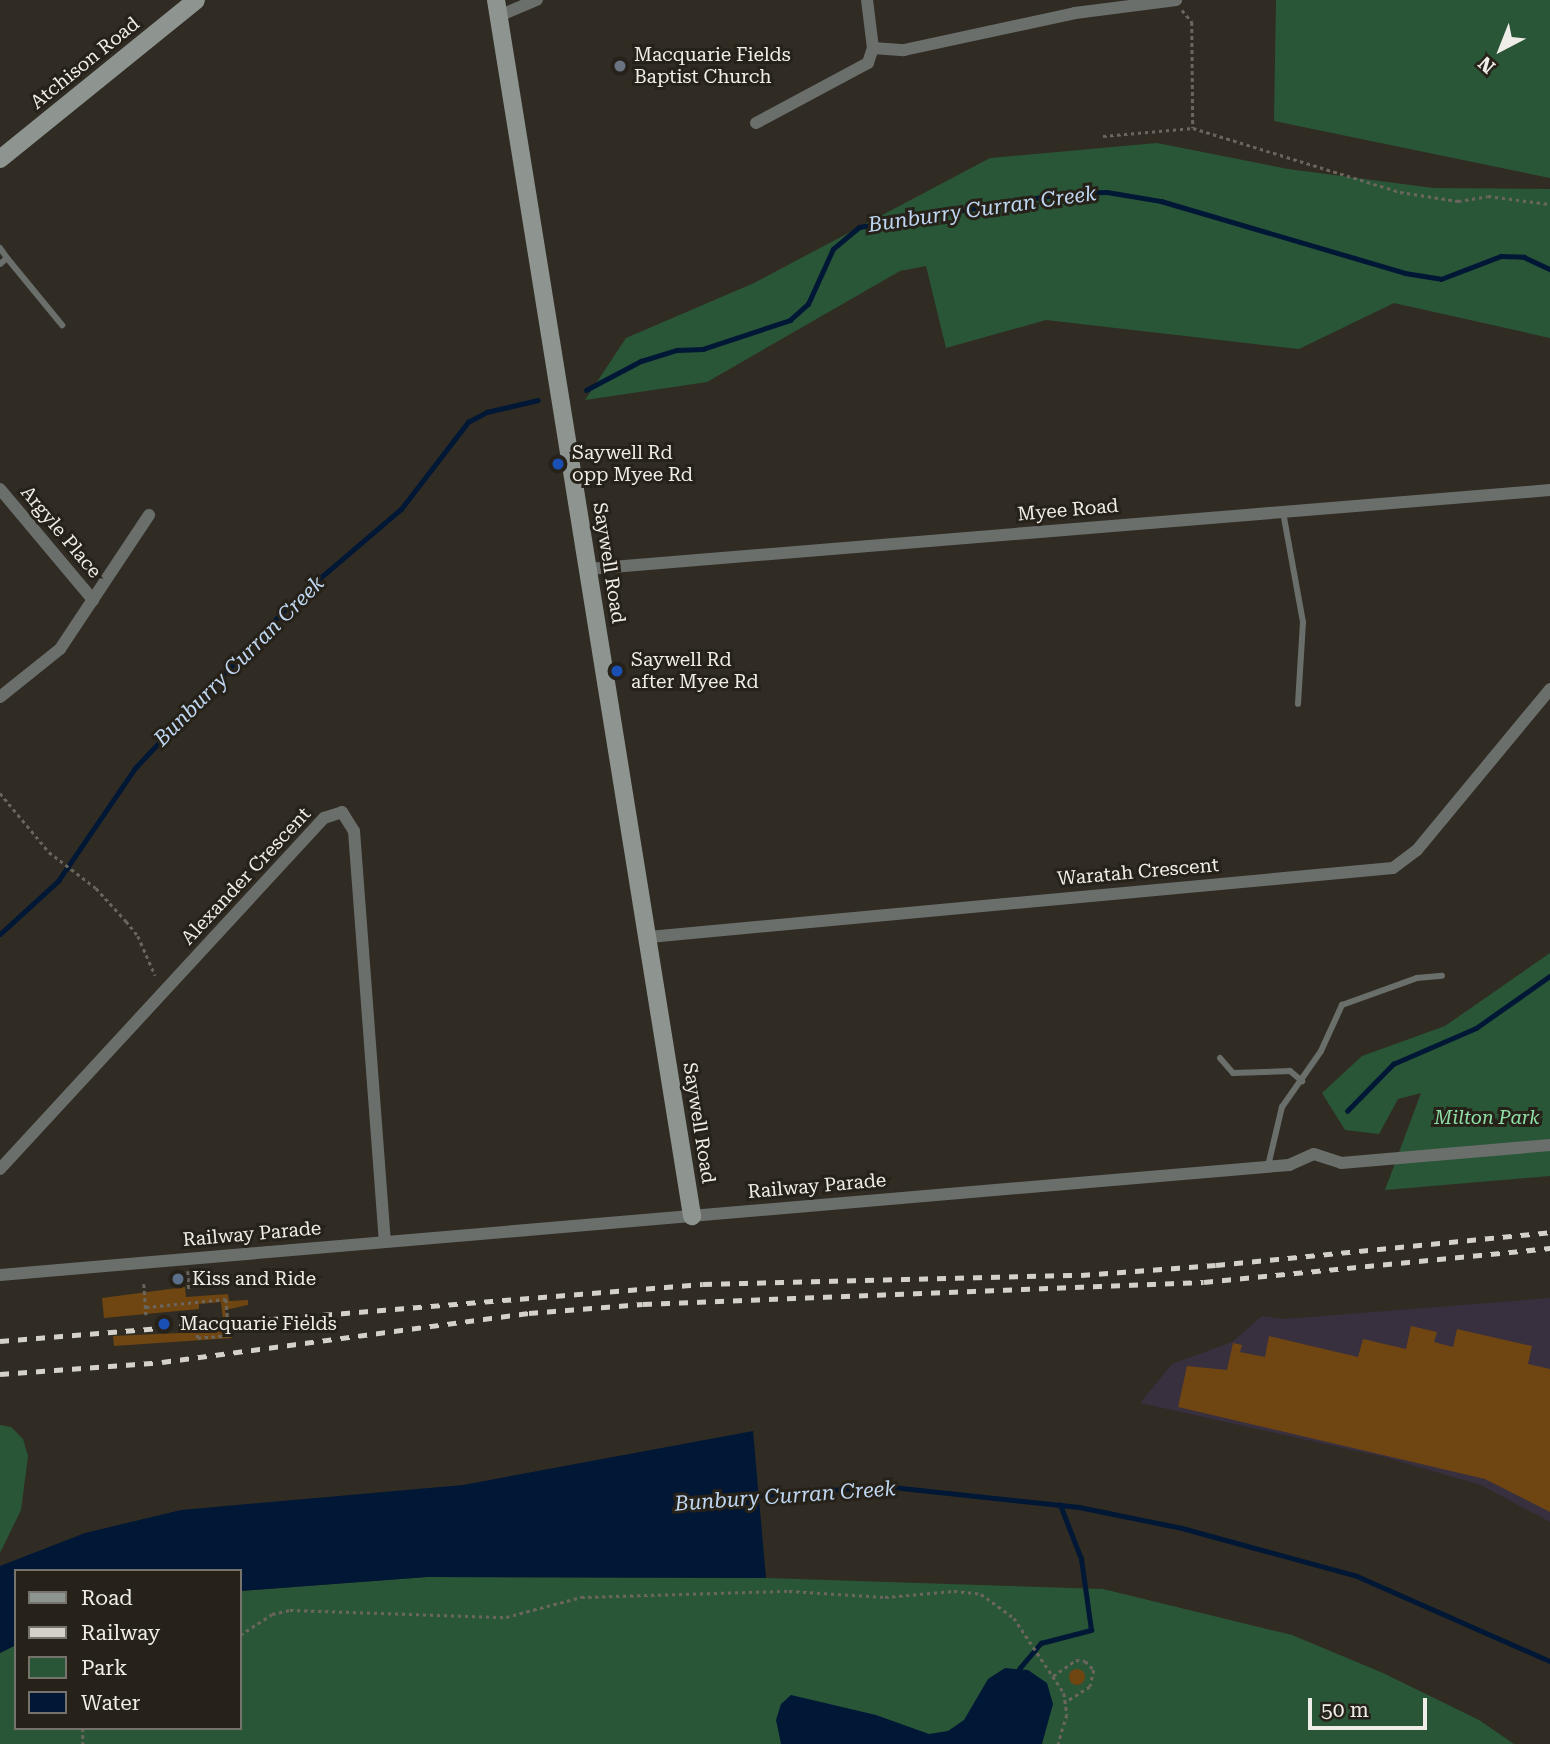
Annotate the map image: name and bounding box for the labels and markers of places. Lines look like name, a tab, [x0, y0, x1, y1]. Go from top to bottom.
place label: Macquarie Fields Baptist Church	[634, 44, 791, 88]
marker: Macquarie Fields Baptist Church	[612, 58, 628, 74]
place label: Saywell Rd opp Myee Rd	[572, 442, 693, 486]
marker: Saywell Rd opp Myee Rd	[550, 456, 566, 472]
place label: Saywell Rd after Myee Rd	[631, 649, 759, 693]
marker: Saywell Rd after Myee Rd	[609, 663, 625, 679]
place label: Kiss and Ride	[192, 1268, 316, 1290]
marker: Kiss and Ride	[170, 1271, 186, 1287]
place label: Macquarie Fields	[180, 1313, 337, 1335]
marker: Macquarie Fields	[154, 1314, 174, 1334]

